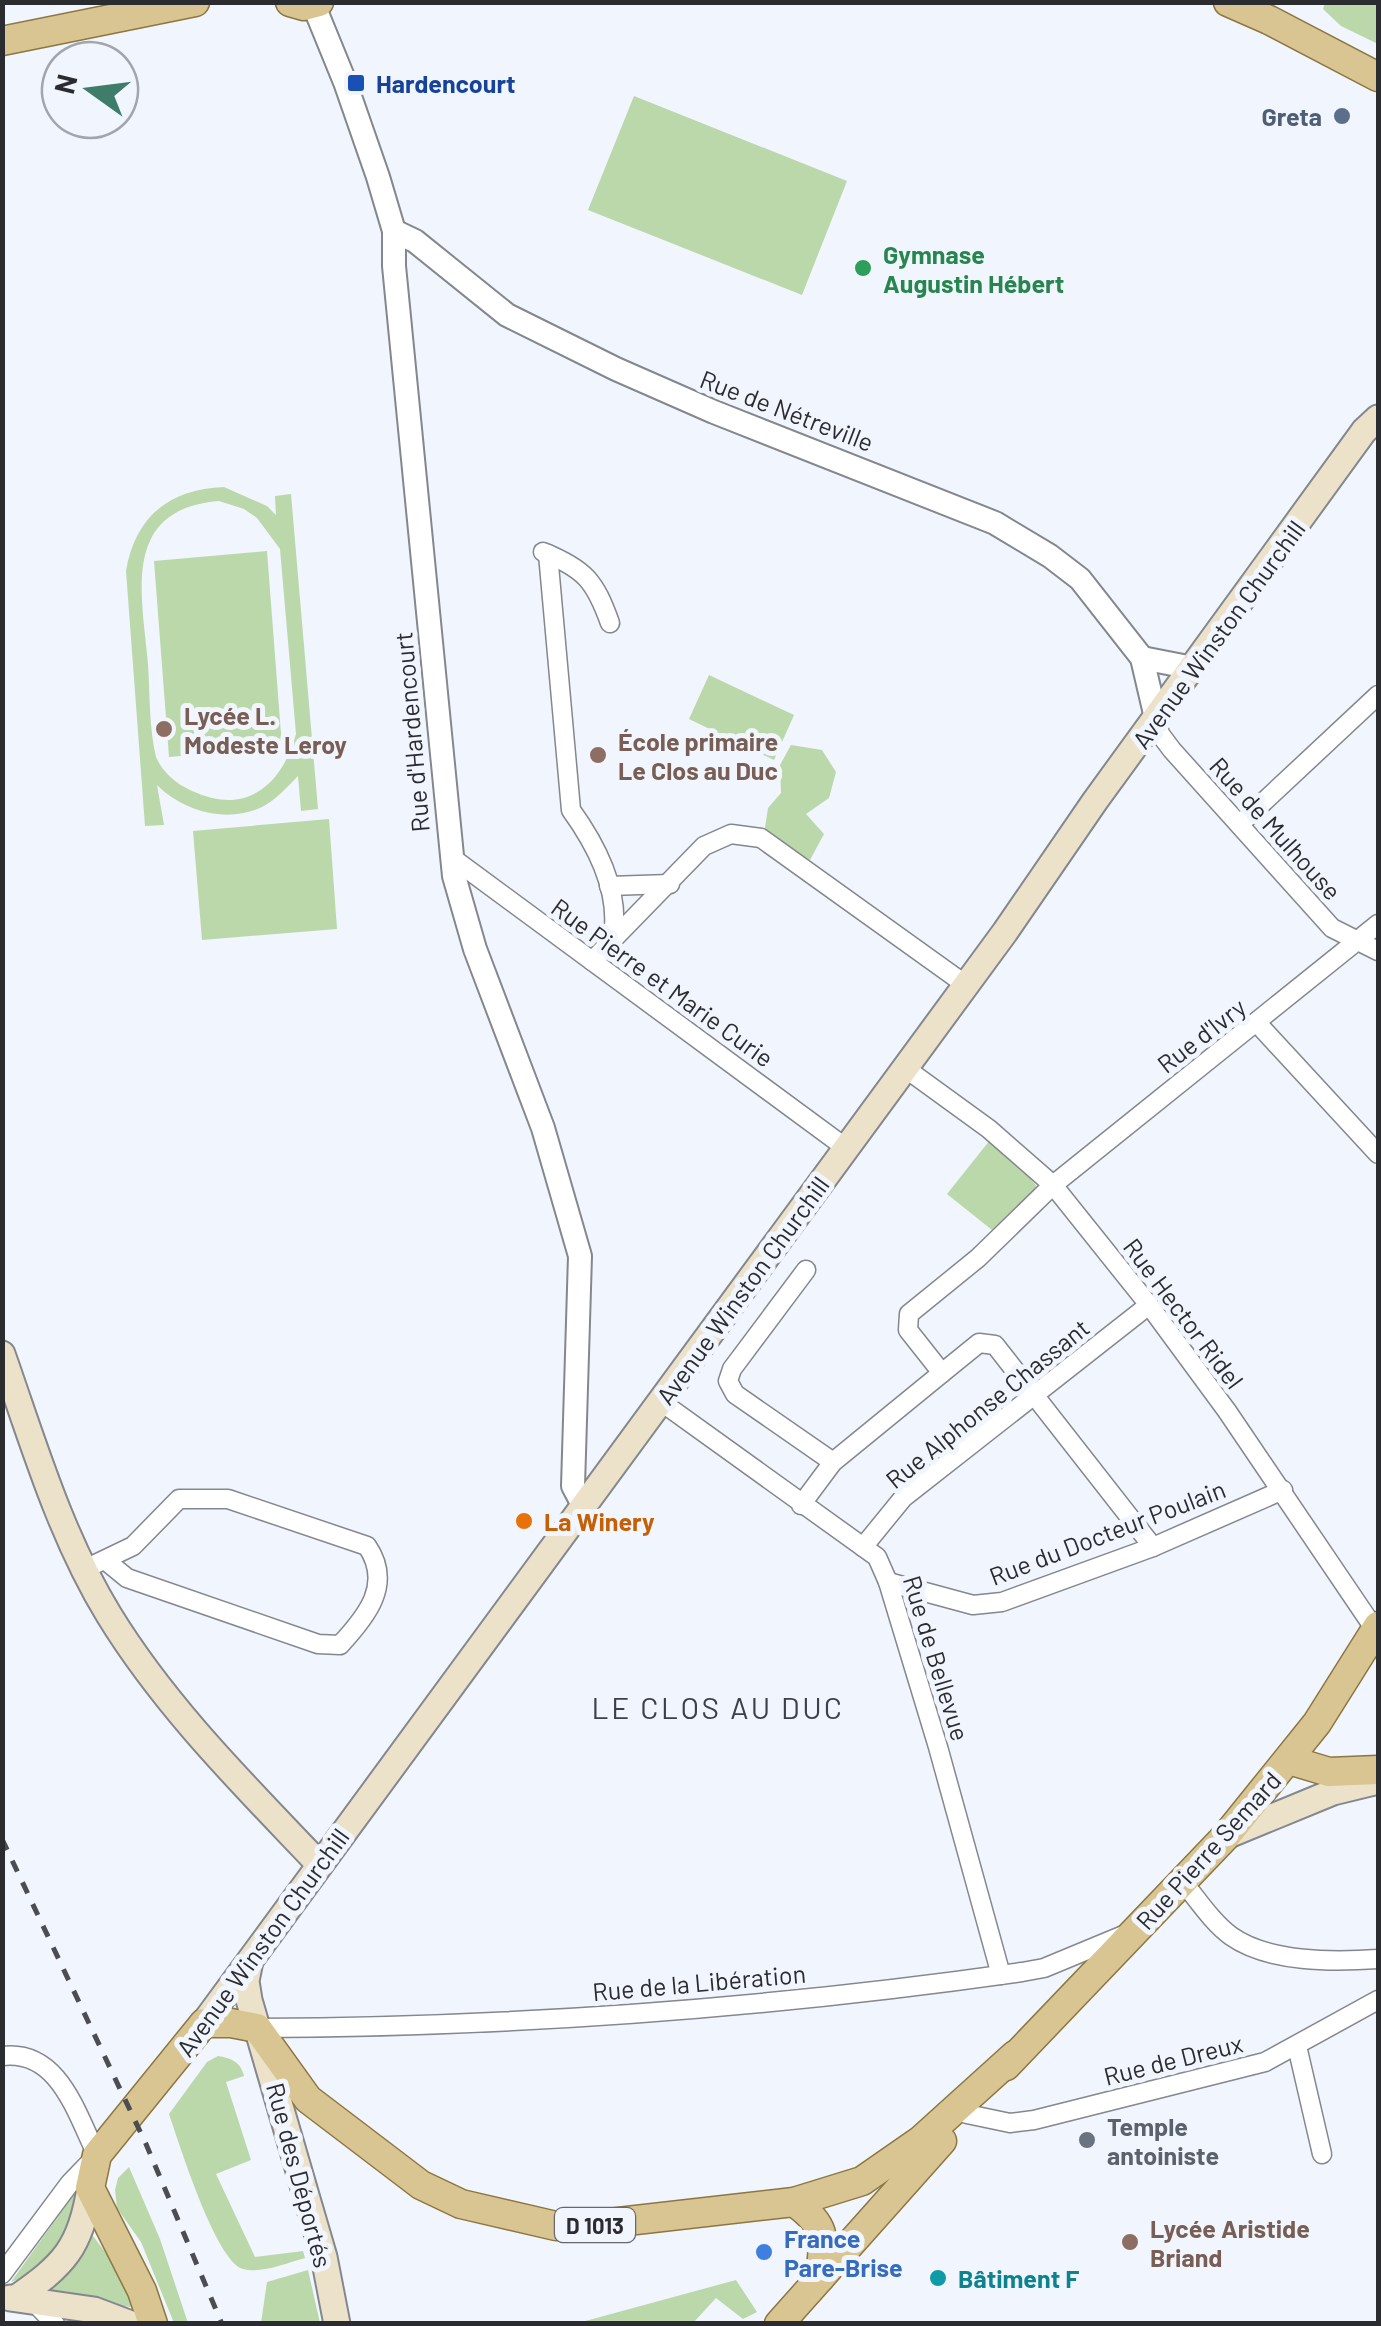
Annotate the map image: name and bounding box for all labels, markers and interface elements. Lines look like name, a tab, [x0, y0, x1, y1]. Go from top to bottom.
north arrow	[40, 40, 140, 140]
place label: Hardencourt	[376, 68, 516, 98]
text: N	[46, 71, 84, 97]
marker: Hardencourt	[345, 72, 367, 94]
place label: Greta	[1261, 101, 1322, 131]
marker: Greta	[1331, 105, 1353, 127]
place label: Gymnase Augustin Hébert	[883, 239, 1064, 298]
marker: Gymnase Augustin Hébert	[852, 257, 874, 279]
street label: Rue de Nétreville	[696, 363, 878, 457]
street label: Avenue Winston Churchill	[1125, 514, 1311, 754]
street label: Rue d'Hardencourt	[387, 631, 435, 833]
place label: Lycée L. Modeste Leroy	[184, 700, 347, 759]
marker: Lycée L. Modeste Leroy	[153, 718, 175, 740]
place label: École primaire Le Clos au Duc	[618, 726, 778, 785]
marker: École primaire Le Clos au Duc	[587, 744, 609, 766]
street label: Rue de Mulhouse	[1204, 750, 1348, 906]
street label: Rue Pierre et Marie Curie	[546, 891, 780, 1073]
street label: Rue d'Ivry	[1151, 991, 1251, 1079]
street label: Avenue Winston Churchill	[649, 1170, 835, 1410]
street label: Rue Hector Ridel	[1118, 1232, 1250, 1394]
street label: Rue Alphonse Chassant	[879, 1312, 1095, 1494]
street label: Rue du Docteur Poulain	[985, 1473, 1229, 1591]
place label: La Winery	[544, 1506, 655, 1536]
marker: La Winery	[513, 1510, 535, 1532]
street label: Rue de Bellevue	[898, 1572, 976, 1744]
district label: LE CLOS AU DUC	[592, 1689, 844, 1725]
street label: Rue Pierre Semard	[1129, 1765, 1287, 1935]
street label: Avenue Winston Churchill	[169, 1822, 355, 2062]
street label: Rue de la Libération	[591, 1958, 807, 2006]
street label: Rue de Dreux	[1100, 2027, 1246, 2091]
street label: Rue des Déportés	[261, 2079, 339, 2271]
place label: Temple antoiniste	[1107, 2111, 1219, 2170]
marker: Temple antoiniste	[1076, 2129, 1098, 2151]
road number: D 1013	[555, 2208, 635, 2242]
place label: Lycée Aristide Briand	[1150, 2213, 1310, 2272]
place label: France Pare-Brise	[784, 2223, 903, 2282]
marker: Lycée Aristide Briand	[1119, 2231, 1141, 2253]
marker: France Pare-Brise	[753, 2241, 775, 2263]
place label: Bâtiment F	[958, 2263, 1079, 2293]
marker: Bâtiment F	[927, 2267, 949, 2289]

